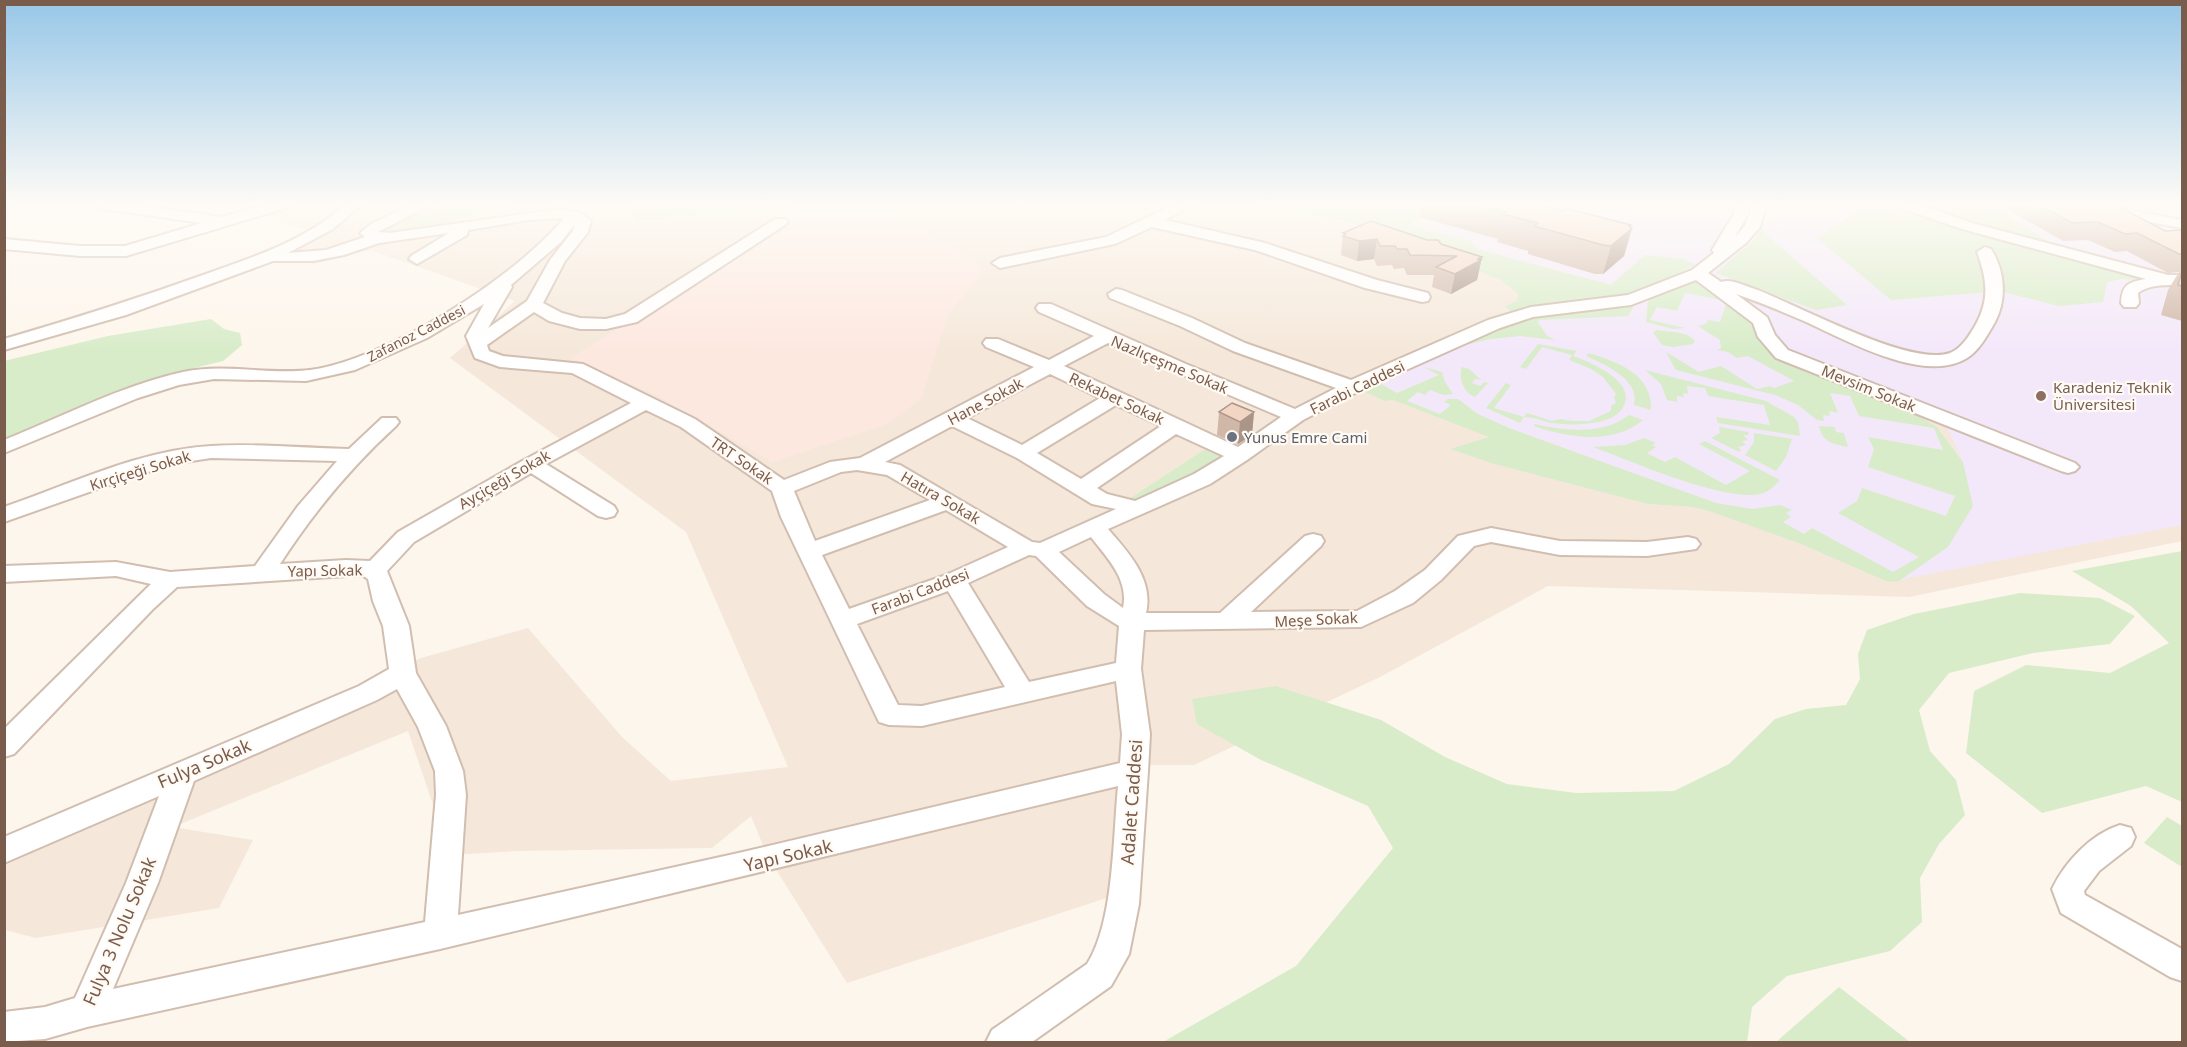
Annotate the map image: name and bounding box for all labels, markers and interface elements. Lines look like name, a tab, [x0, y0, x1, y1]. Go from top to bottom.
street label: Zafanoz Caddesi	[364, 300, 468, 366]
street label: Nazlıçeşme Sokak	[1108, 330, 1232, 398]
street label: Farabi Caddesi	[1306, 355, 1408, 419]
street label: Mevsim Sokak	[1819, 360, 1919, 416]
street label: Rekabet Sokak	[1066, 367, 1168, 429]
street label: Hane Sokak	[944, 373, 1026, 429]
place label: Karadeniz Teknik Üniversitesi	[2053, 377, 2172, 414]
marker: Karadeniz Teknik Üniversitesi	[2034, 389, 2048, 403]
place label: Yunus Emre Cami	[1244, 427, 1367, 447]
marker: Yunus Emre Cami	[1225, 430, 1239, 444]
street label: TRT Sokak	[707, 432, 777, 488]
street label: Kırçiçeği Sokak	[87, 445, 193, 495]
street label: Ayçiçeği Sokak	[455, 445, 553, 513]
street label: Hatıra Sokak	[898, 466, 984, 528]
street label: Yapı Sokak	[287, 559, 363, 581]
street label: Farabi Caddesi	[868, 563, 972, 619]
street label: Meşe Sokak	[1274, 607, 1358, 631]
street label: Fulya Sokak	[154, 732, 255, 793]
street label: Adalet Caddesi	[1115, 738, 1147, 866]
street label: Yapı Sokak	[742, 833, 835, 877]
street label: Fulya 3 Nolu Sokak	[77, 853, 161, 1009]

